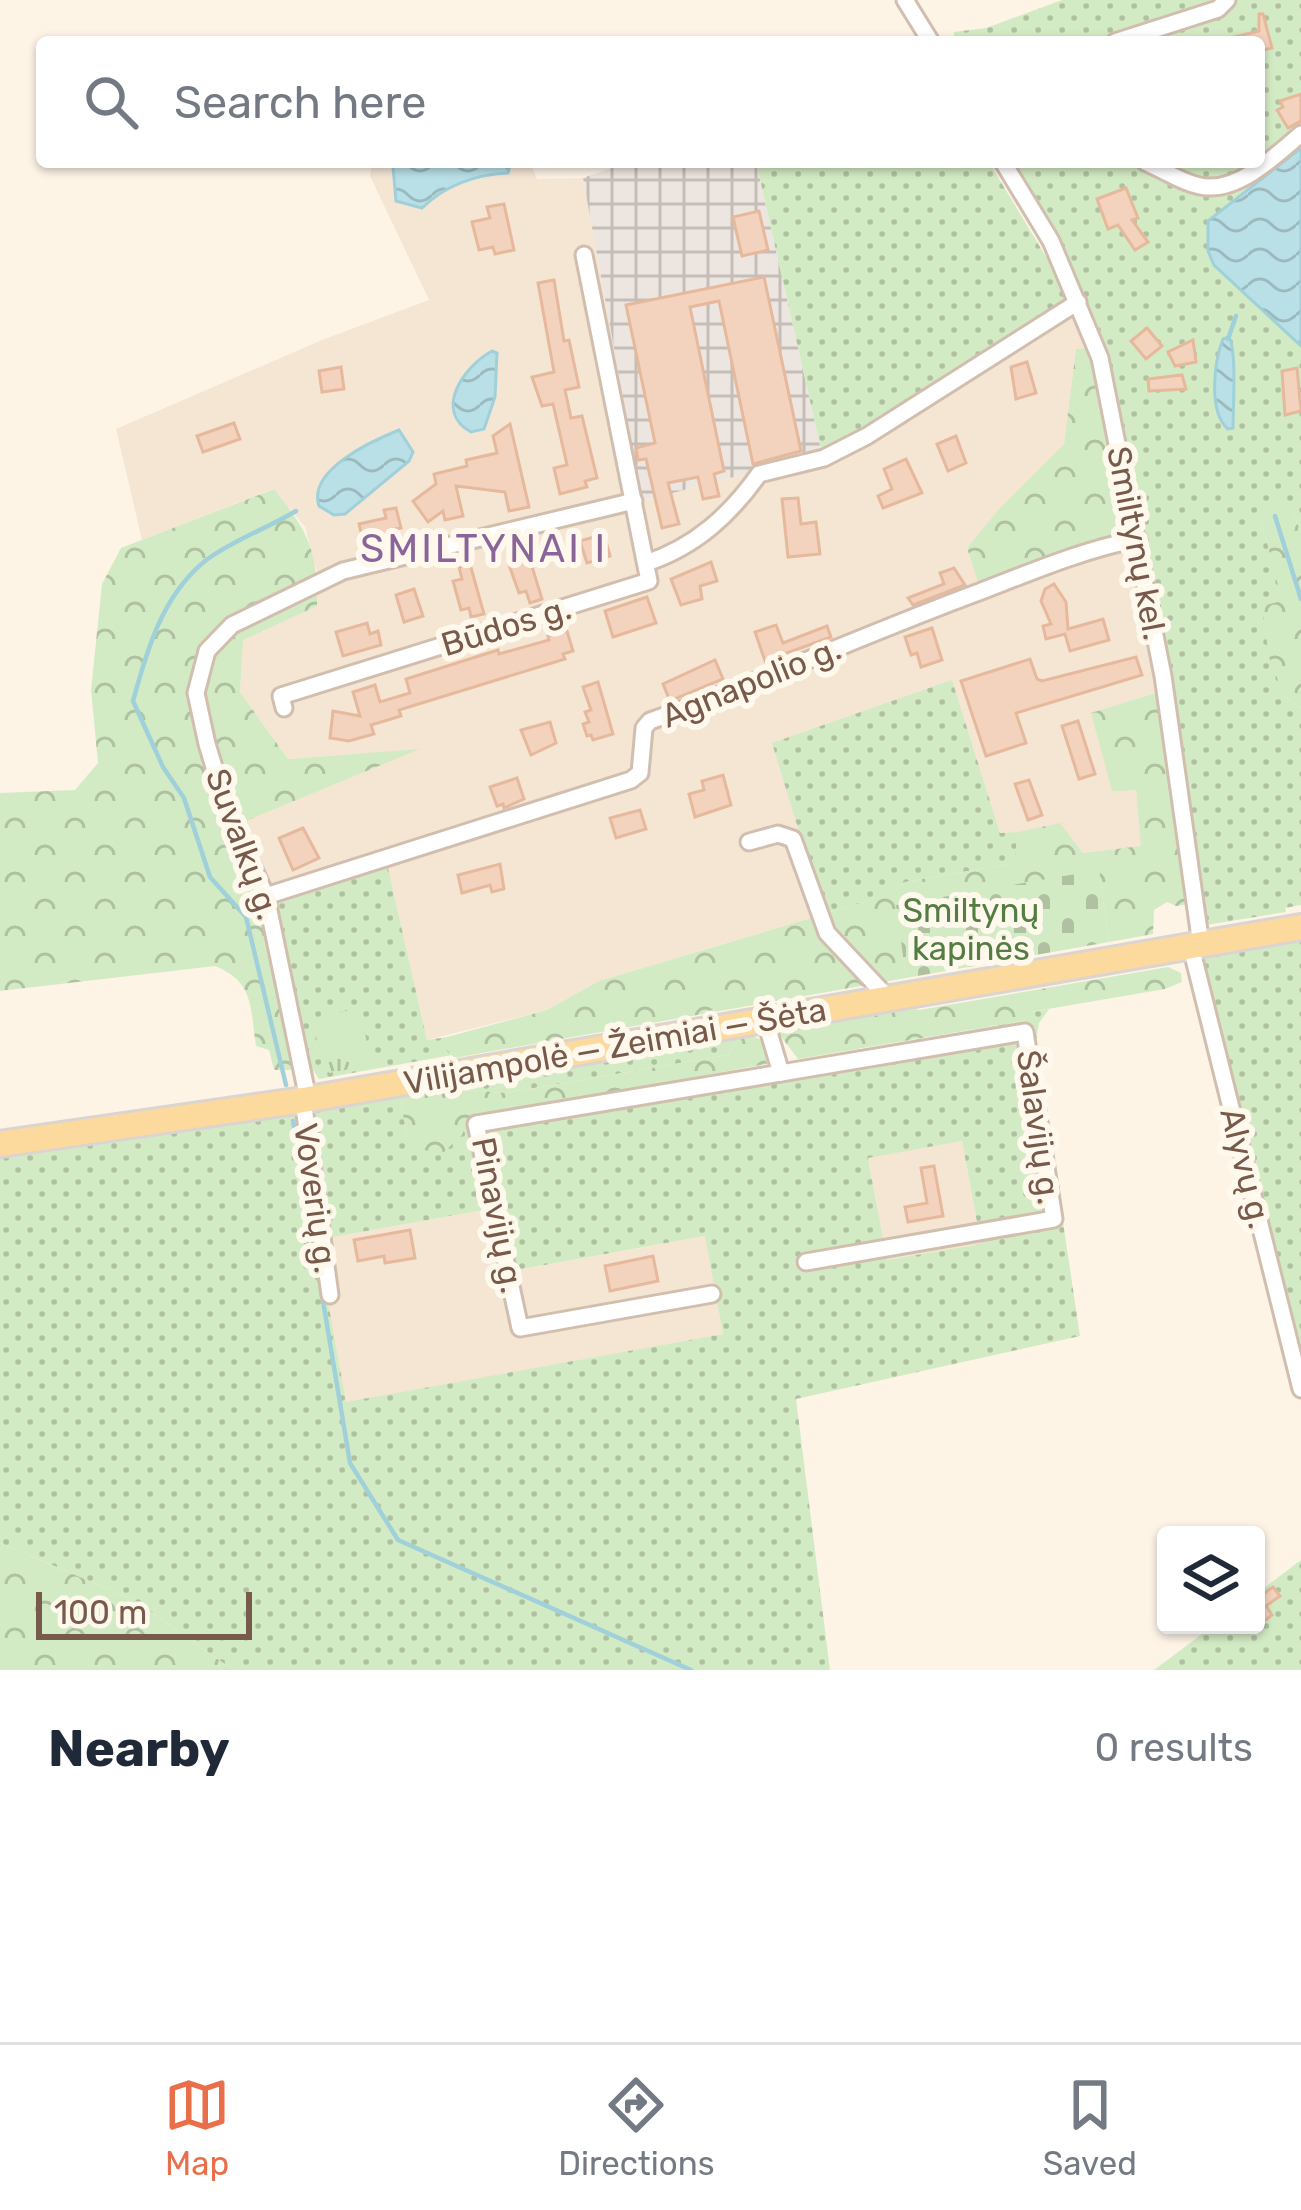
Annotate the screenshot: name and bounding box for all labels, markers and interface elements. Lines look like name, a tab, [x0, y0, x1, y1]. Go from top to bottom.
search box	[36, 36, 1265, 168]
icon: search	[78, 69, 144, 135]
text: Search here	[174, 76, 426, 129]
street label: Smiltynų kel.	[1099, 443, 1175, 643]
district label: SMILTYNAI I	[360, 526, 608, 572]
street label: Būdos g.	[437, 588, 575, 664]
street label: Agnapolio g.	[656, 628, 846, 736]
street label: Suvalkų g.	[198, 763, 288, 925]
park label: Smiltynų kapinės	[903, 891, 1039, 968]
street label: Vilijampolė — Žeimiai — Šėta	[401, 990, 829, 1102]
street label: Šalavijų g.	[1009, 1047, 1069, 1207]
street label: Alyvų g.	[1212, 1104, 1280, 1232]
street label: Voverių g.	[286, 1121, 346, 1275]
street label: Pinavijų g.	[464, 1134, 532, 1296]
map controls	[1157, 1526, 1265, 1634]
button: layers	[1157, 1526, 1265, 1634]
scale bar	[36, 1586, 252, 1639]
text: 100 m	[54, 1593, 147, 1632]
text: Nearby	[48, 1718, 230, 1779]
text: 0 results	[1094, 1725, 1253, 1771]
tab: Map	[164, 2072, 230, 2183]
tab: Directions	[558, 2072, 715, 2183]
tab: Saved	[1043, 2072, 1137, 2183]

